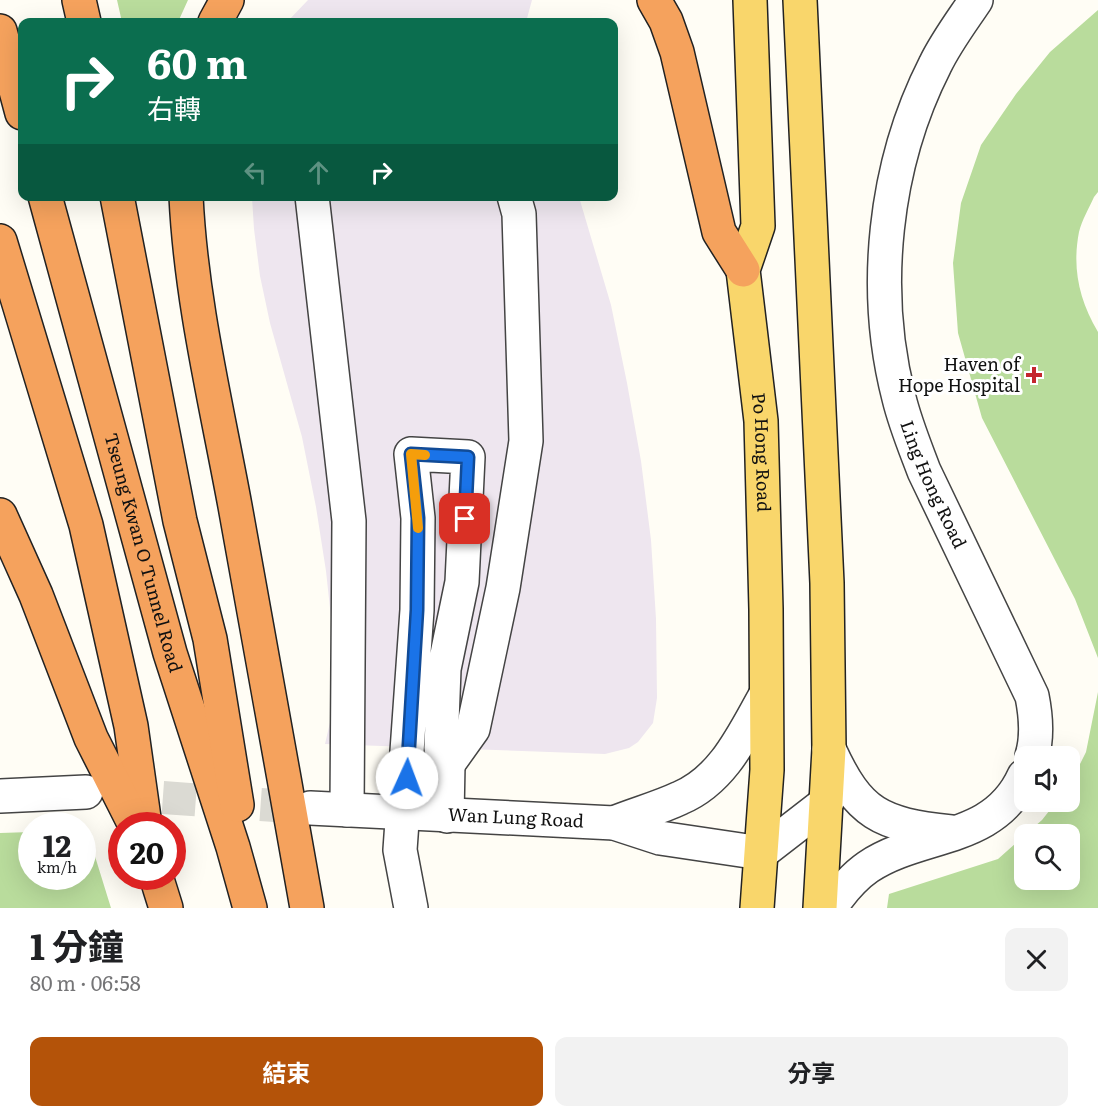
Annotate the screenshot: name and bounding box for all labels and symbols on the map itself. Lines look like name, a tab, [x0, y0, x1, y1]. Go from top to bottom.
place label: Haven of Hope Hospital	[898, 350, 1022, 398]
marker: Haven of Hope Hospital	[1025, 366, 1043, 384]
street label: Po Hong Road	[746, 391, 778, 512]
street label: Ling Hong Road	[894, 416, 974, 553]
street label: Tseung Kwan O Tunnel Road	[98, 430, 190, 676]
pin	[439, 493, 490, 544]
position arrow	[375, 746, 439, 810]
street label: Wan Lung Road	[447, 800, 585, 833]
speed limit sign: 20	[108, 812, 186, 890]

